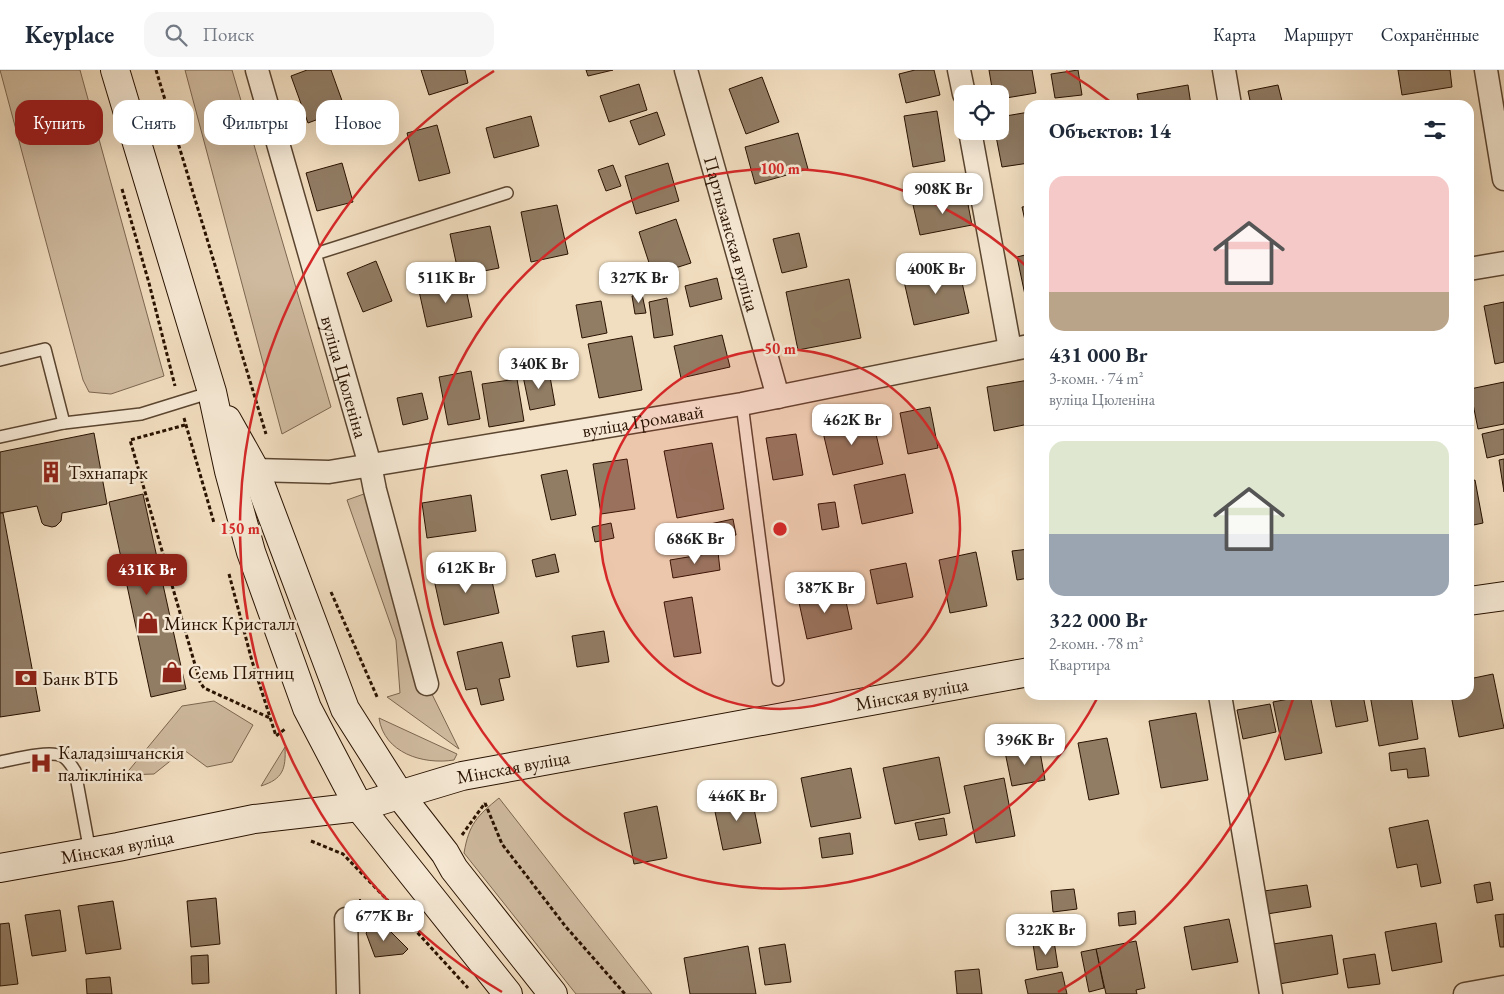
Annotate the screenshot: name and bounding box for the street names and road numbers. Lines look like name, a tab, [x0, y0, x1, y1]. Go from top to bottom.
street label: Партызанская вуліца	[698, 153, 766, 315]
street label: вуліца Цюленіна	[315, 313, 374, 441]
street label: вуліца Громавай	[580, 398, 705, 443]
street label: Мінская вуліца	[853, 671, 971, 716]
street label: Мінская вуліца	[455, 744, 572, 789]
street label: Мінская вуліца	[59, 823, 176, 870]

